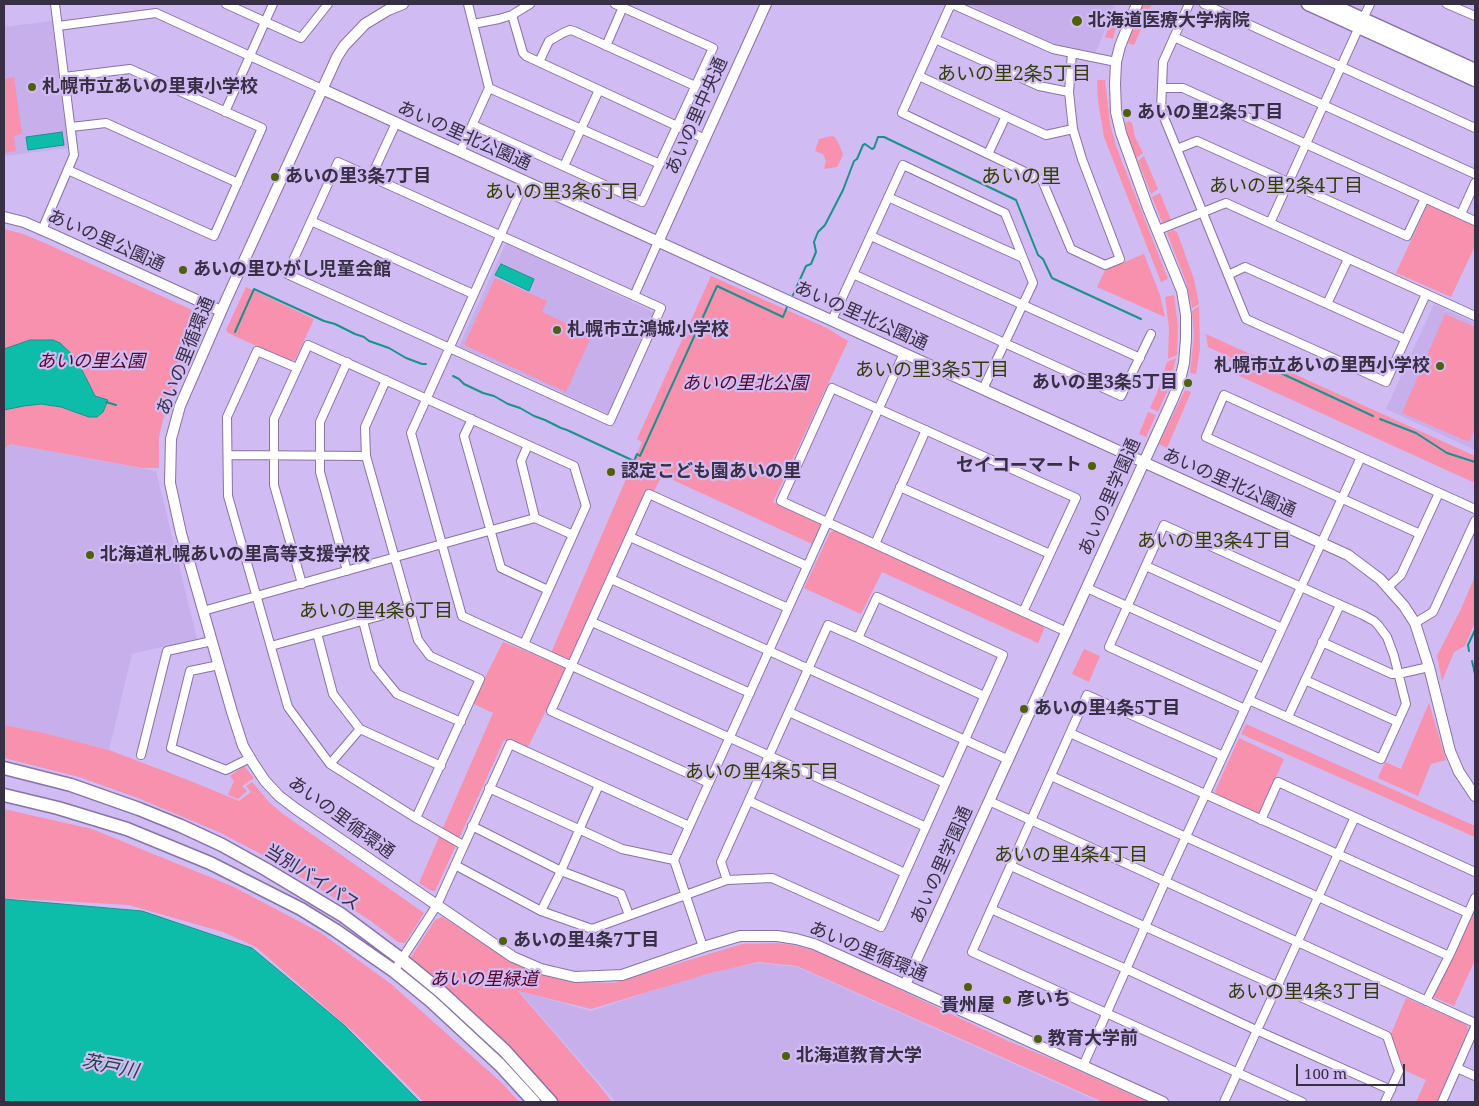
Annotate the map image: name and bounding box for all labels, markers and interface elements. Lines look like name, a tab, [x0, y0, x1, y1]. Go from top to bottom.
place label: 北海道医療大学病院	[1088, 10, 1250, 32]
marker: 北海道医療大学病院	[1070, 14, 1084, 28]
street label: あいの里中央通	[662, 54, 732, 178]
district label: あいの里2条5丁目	[937, 64, 1091, 86]
place label: 札幌市立あいの里東小学校	[42, 76, 258, 98]
marker: 札幌市立あいの里東小学校	[26, 81, 38, 93]
street label: あいの里北公園通	[394, 97, 534, 175]
place label: あいの里2条5丁目	[1137, 102, 1283, 124]
marker: あいの里2条5丁目	[1121, 107, 1133, 119]
district label: あいの里	[981, 165, 1061, 189]
place label: あいの里3条7丁目	[285, 166, 431, 188]
marker: あいの里3条7丁目	[269, 171, 281, 183]
district label: あいの里2条4丁目	[1209, 176, 1363, 198]
district label: あいの里3条6丁目	[485, 182, 639, 204]
street label: あいの里公園通	[44, 206, 168, 276]
place label: あいの里ひがし児童会館	[193, 259, 391, 281]
marker: あいの里ひがし児童会館	[177, 264, 189, 276]
street label: あいの里北公園通	[791, 277, 931, 355]
street label: あいの里循環通	[152, 294, 220, 418]
place label: 札幌市立鴻城小学校	[567, 319, 729, 341]
marker: 札幌市立鴻城小学校	[551, 324, 563, 336]
park label: あいの里公園	[37, 351, 145, 373]
place label: 札幌市立あいの里西小学校	[1214, 355, 1430, 377]
district label: あいの里3条5丁目	[855, 360, 1009, 382]
marker: 札幌市立あいの里西小学校	[1434, 360, 1446, 372]
place label: あいの里3条5丁目	[1032, 372, 1178, 394]
park label: あいの里北公園	[682, 373, 808, 395]
marker: あいの里3条5丁目	[1182, 377, 1194, 389]
street label: あいの里学園通	[1075, 435, 1145, 559]
street label: あいの里北公園通	[1159, 444, 1299, 522]
place label: セイコーマート	[956, 455, 1082, 477]
marker: セイコーマート	[1086, 460, 1098, 472]
place label: 認定こども園あいの里	[621, 461, 801, 483]
marker: 認定こども園あいの里	[605, 466, 617, 478]
district label: あいの里3条4丁目	[1137, 531, 1291, 553]
place label: 北海道札幌あいの里高等支援学校	[100, 544, 370, 566]
marker: 北海道札幌あいの里高等支援学校	[84, 549, 96, 561]
district label: あいの里4条6丁目	[299, 601, 453, 623]
place label: あいの里4条5丁目	[1034, 698, 1180, 720]
marker: あいの里4条5丁目	[1018, 703, 1030, 715]
district label: あいの里4条5丁目	[685, 762, 839, 784]
street label: あいの里循環通	[284, 772, 398, 864]
street label: あいの里学園通	[907, 803, 977, 927]
street label: 当別バイパス	[260, 840, 364, 916]
district label: あいの里4条4丁目	[994, 845, 1148, 867]
street label: あいの里循環通	[806, 917, 930, 987]
place label: あいの里4条7丁目	[513, 930, 659, 952]
marker: あいの里4条7丁目	[497, 935, 509, 947]
park label: あいの里緑道	[430, 969, 538, 991]
marker: 貴州屋	[962, 981, 974, 993]
district label: あいの里4条3丁目	[1227, 982, 1381, 1004]
place label: 彦いち	[1017, 989, 1071, 1011]
marker: 彦いち	[1001, 994, 1013, 1006]
place label: 貴州屋	[941, 995, 995, 1017]
place label: 教育大学前	[1048, 1028, 1138, 1050]
marker: 教育大学前	[1032, 1033, 1044, 1045]
place label: 北海道教育大学	[796, 1045, 922, 1067]
water label: 茨戸川	[80, 1050, 140, 1084]
marker: 北海道教育大学	[780, 1050, 792, 1062]
scale bar	[1299, 1054, 1408, 1086]
text: 100 m	[1304, 1063, 1347, 1083]

